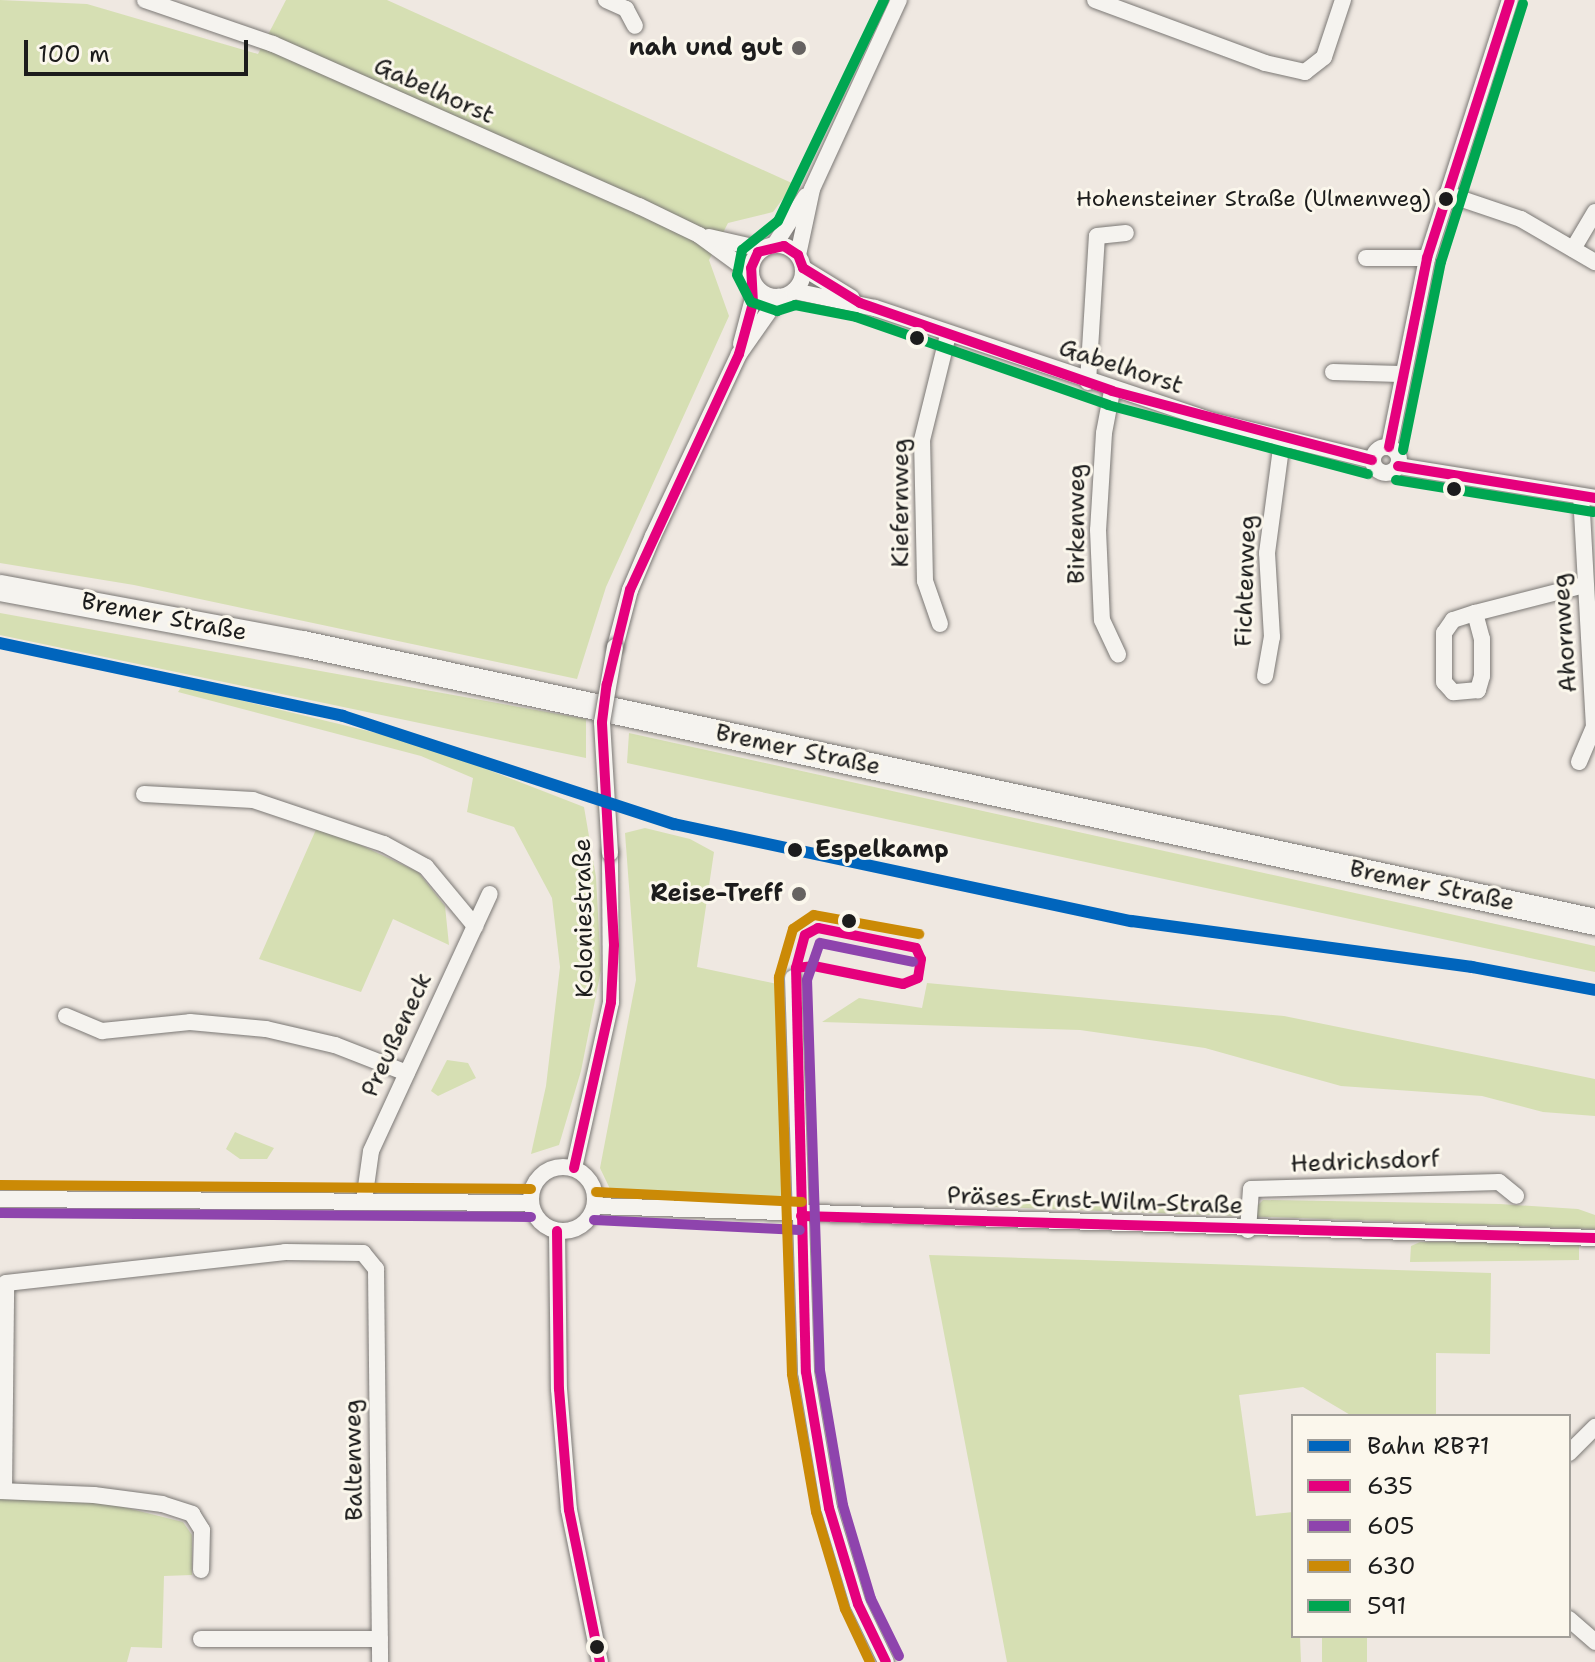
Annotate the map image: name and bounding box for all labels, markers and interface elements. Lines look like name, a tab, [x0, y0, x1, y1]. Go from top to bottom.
scale bar	[28, 24, 252, 74]
place label: nah und gut	[629, 34, 783, 62]
text: 100 m	[38, 38, 110, 70]
marker: nah und gut	[790, 39, 808, 57]
street label: Gabelhorst	[369, 52, 499, 130]
place label: Hohensteiner Straße (Ulmenweg)	[1076, 186, 1431, 212]
marker: Hohensteiner Straße (Ulmenweg)	[1438, 191, 1454, 207]
unlabelled marker	[909, 330, 925, 346]
street label: Gabelhorst	[1055, 333, 1187, 401]
street label: Kiefernweg	[887, 438, 915, 568]
street label: Birkenweg	[1063, 464, 1091, 584]
unlabelled marker	[1446, 481, 1462, 497]
street label: Fichtenweg	[1229, 515, 1263, 647]
street label: Ahornweg	[1546, 572, 1584, 694]
street label: Bremer Straße	[79, 587, 249, 647]
street label: Bremer Straße	[713, 718, 883, 782]
place label: Espelkamp	[815, 836, 948, 864]
marker: Espelkamp	[782, 837, 808, 863]
street label: Koloniestraße	[568, 838, 600, 998]
street label: Bremer Straße	[1347, 854, 1517, 918]
place label: Reise-Treff	[650, 880, 783, 908]
marker: Reise-Treff	[790, 885, 808, 903]
unlabelled marker	[841, 913, 857, 929]
street label: Preußeneck	[356, 968, 438, 1102]
street label: Hedrichsdorf	[1290, 1145, 1440, 1179]
street label: Präses-Ernst-Wilm-Straße	[946, 1181, 1244, 1221]
street label: Baltenweg	[339, 1399, 369, 1521]
legend	[1291, 1414, 1571, 1638]
text: Bahn RB71	[1367, 1430, 1490, 1462]
text: 635	[1367, 1470, 1413, 1502]
text: 605	[1367, 1510, 1414, 1542]
text: 630	[1367, 1550, 1415, 1582]
text: 591	[1367, 1590, 1407, 1622]
unlabelled marker	[589, 1639, 605, 1655]

